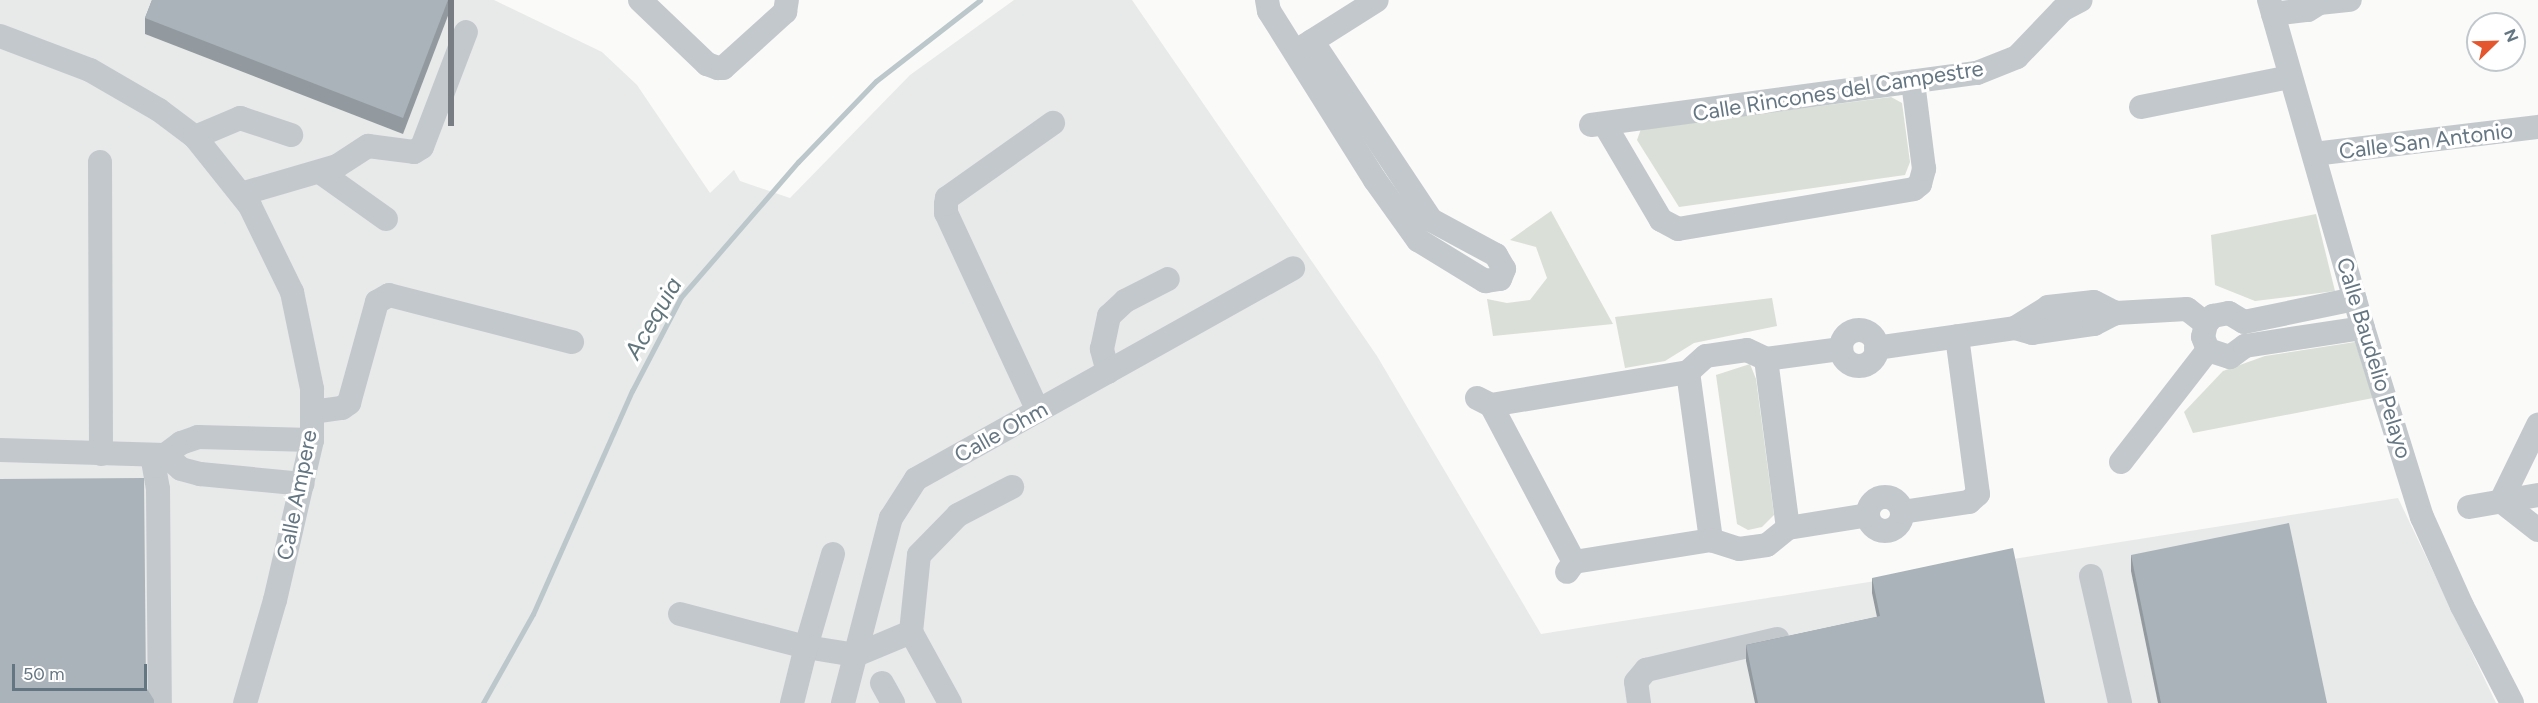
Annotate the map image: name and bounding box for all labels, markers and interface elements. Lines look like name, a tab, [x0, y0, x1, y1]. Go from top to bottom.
north arrow	[2466, 12, 2526, 72]
text: N	[2500, 26, 2522, 45]
street label: Calle Rincones del Campestre	[1691, 55, 1985, 127]
street label: Calle San Antonio	[2338, 117, 2514, 165]
street label: Calle Baudelio Pelayo	[2331, 254, 2417, 462]
water label: Acequia	[618, 272, 688, 364]
street label: Calle Ohm	[950, 396, 1052, 468]
street label: Calle Ampere	[271, 428, 323, 562]
scale bar	[15, 652, 150, 690]
text: 50 m	[23, 663, 65, 685]

